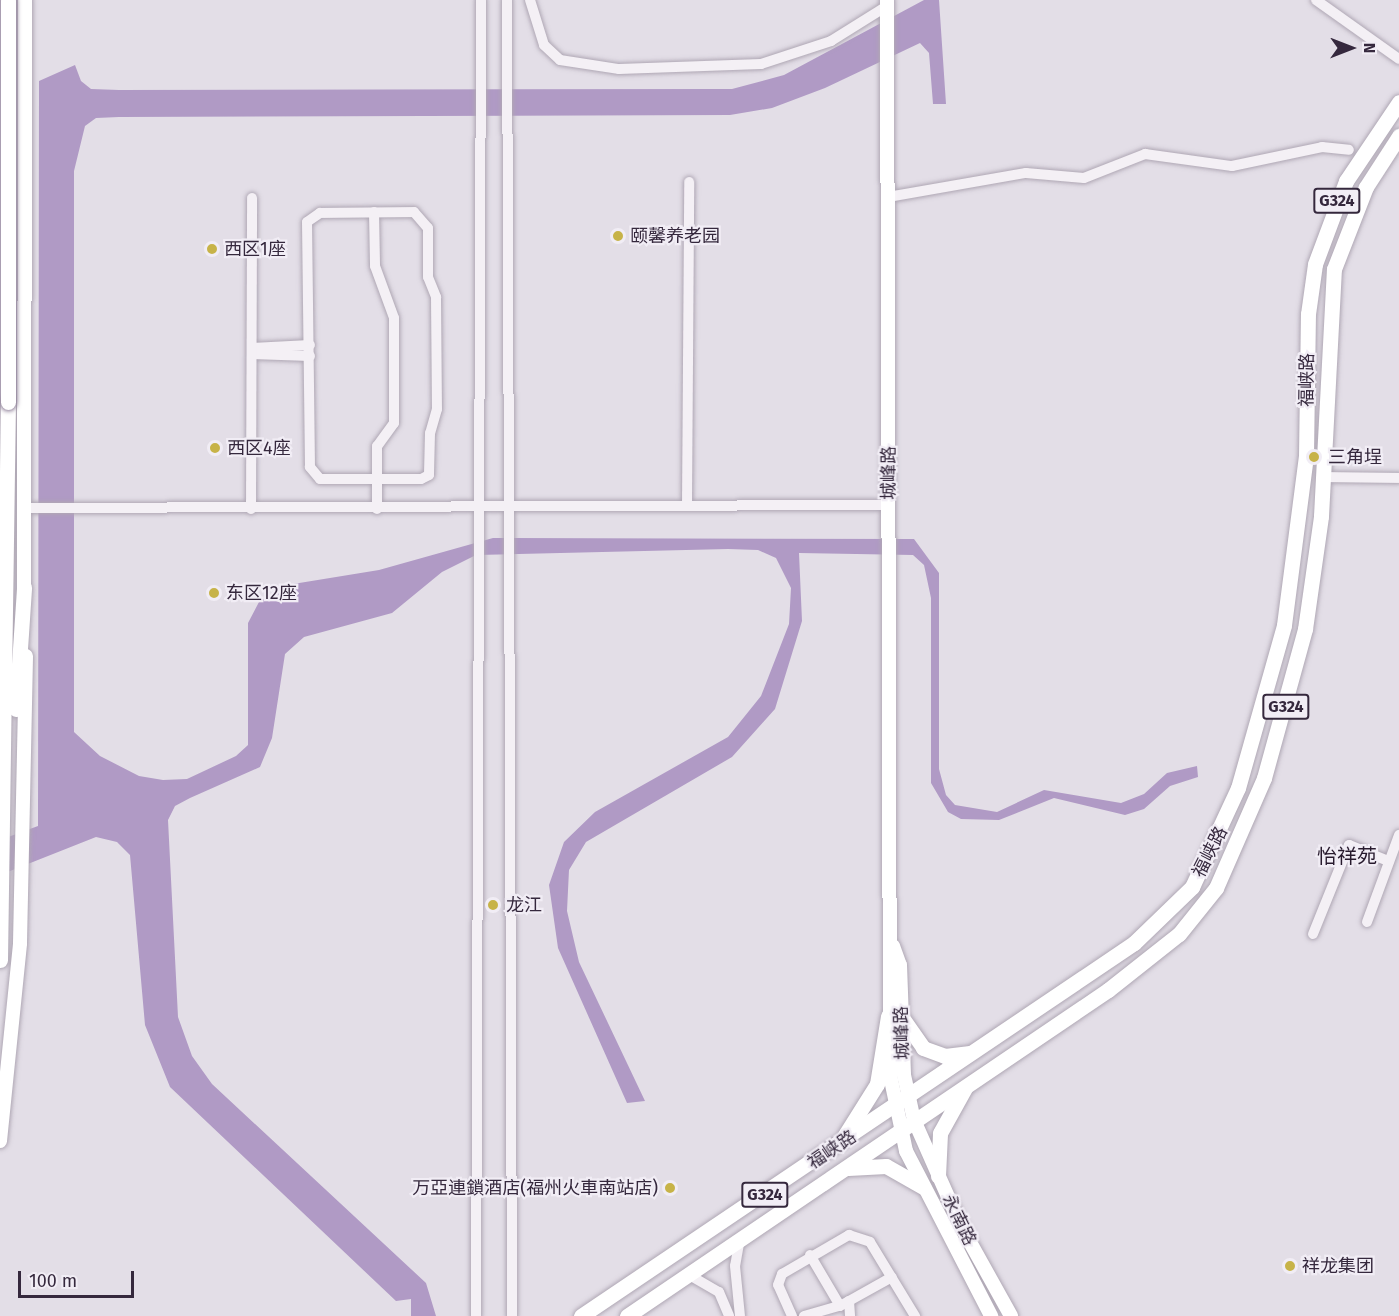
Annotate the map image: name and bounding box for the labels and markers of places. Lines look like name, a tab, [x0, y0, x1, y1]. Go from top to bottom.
place label: 颐馨养老园	[630, 225, 720, 247]
marker: 颐馨养老园	[611, 229, 625, 243]
place label: 西区1座	[224, 238, 286, 260]
marker: 西区1座	[205, 242, 219, 256]
place label: 西区4座	[227, 437, 291, 459]
marker: 西区4座	[208, 441, 222, 455]
place label: 三角埕	[1328, 446, 1382, 468]
marker: 三角埕	[1305, 448, 1323, 466]
place label: 东区12座	[226, 582, 297, 604]
marker: 东区12座	[207, 586, 221, 600]
place label: 龙江	[506, 894, 542, 916]
marker: 龙江	[484, 896, 502, 914]
place label: 万亞連鎖酒店(福州火車南站店)	[412, 1177, 658, 1199]
marker: 万亞連鎖酒店(福州火車南站店)	[663, 1181, 677, 1195]
place label: 祥龙集团	[1302, 1255, 1374, 1277]
marker: 祥龙集团	[1283, 1259, 1297, 1273]

